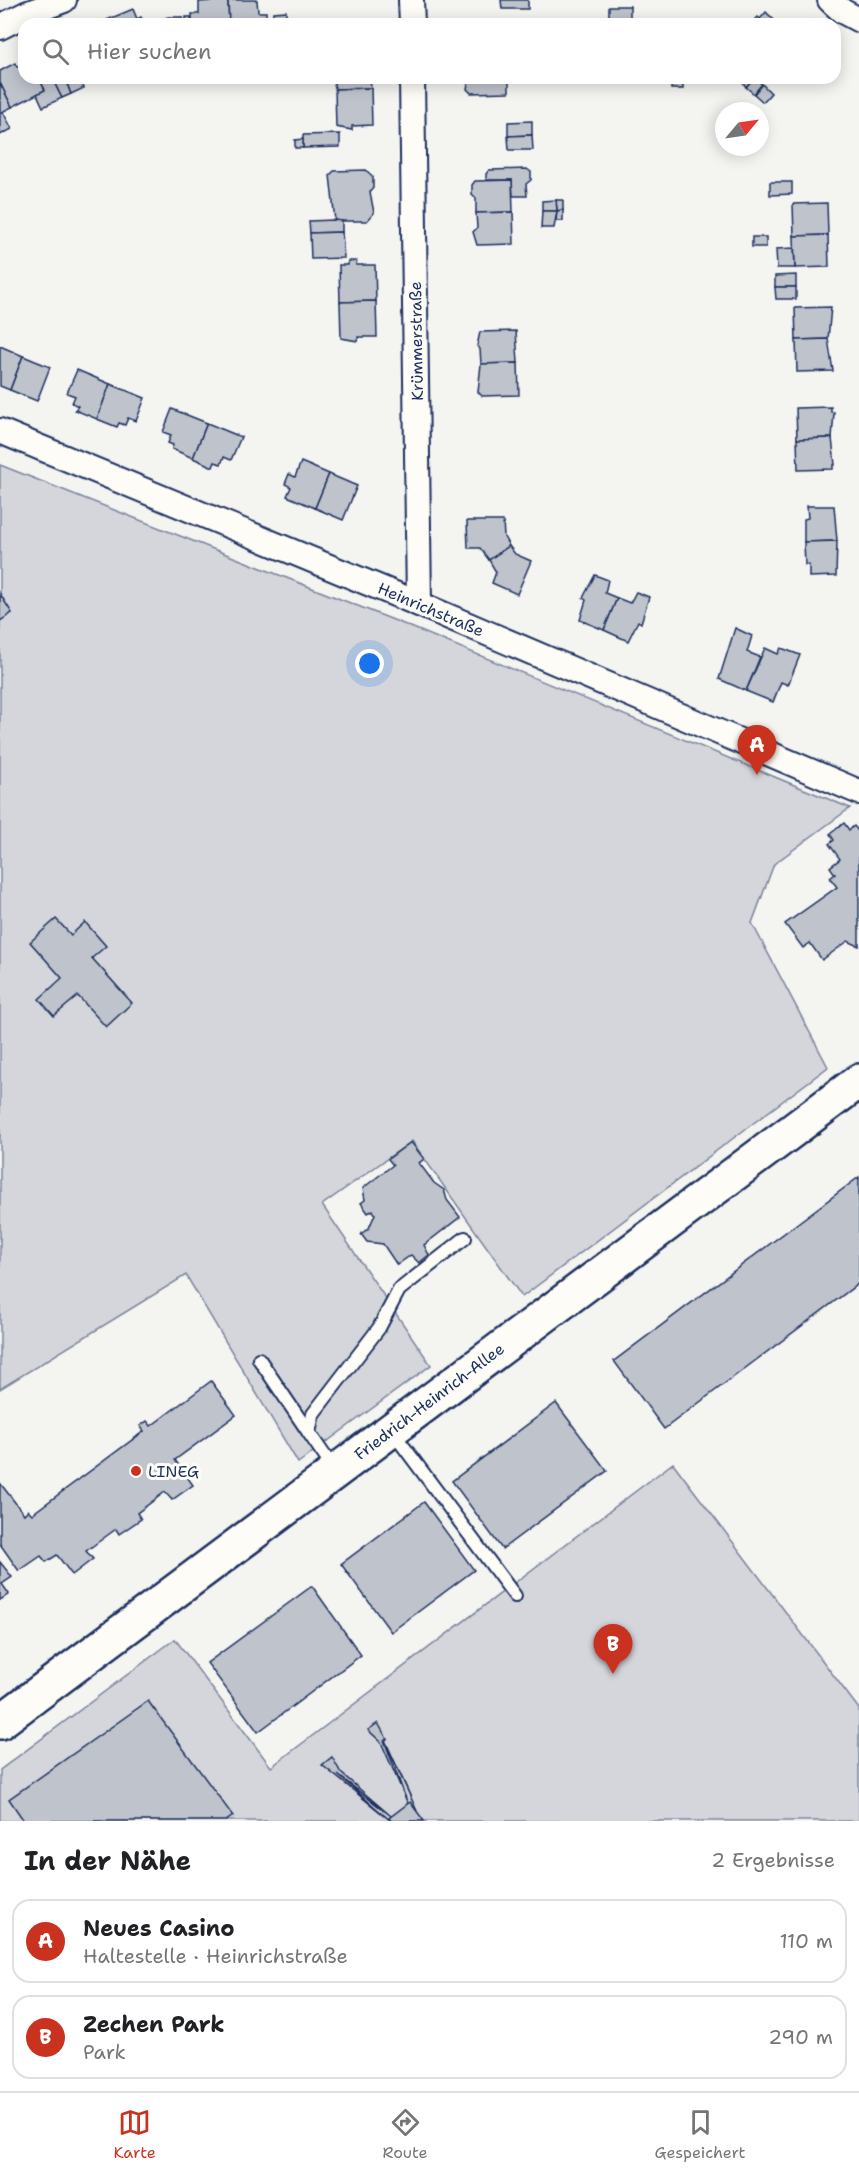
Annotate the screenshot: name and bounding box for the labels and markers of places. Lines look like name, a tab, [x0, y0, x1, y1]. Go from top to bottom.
pin: A	[738, 726, 777, 775]
place label: LINEG	[148, 1461, 199, 1482]
marker: LINEG	[129, 1464, 143, 1478]
pin: B	[594, 1624, 632, 1674]

